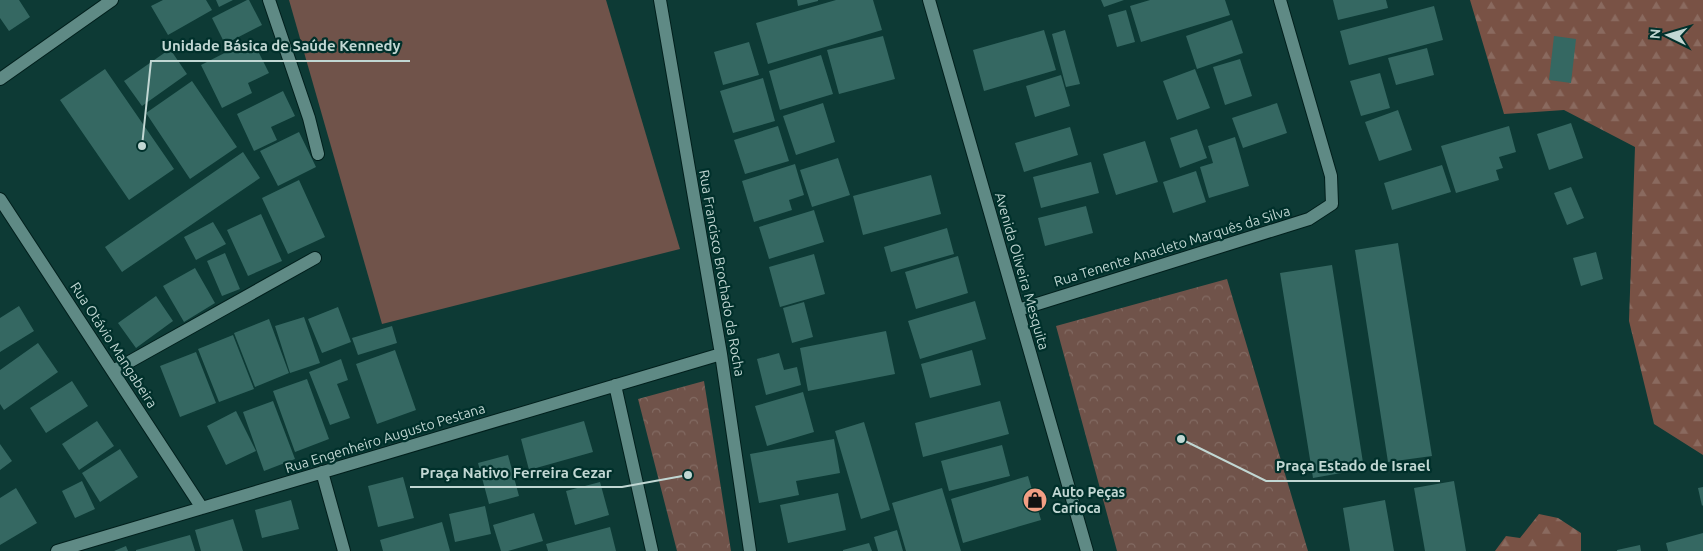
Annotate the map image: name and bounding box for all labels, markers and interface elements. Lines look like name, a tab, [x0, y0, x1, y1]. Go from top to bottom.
north arrow	[1643, 10, 1693, 60]
text: N	[1647, 28, 1663, 40]
callout: Unidade Básica de Saúde Kennedy	[151, 31, 410, 61]
text: Unidade Básica de Saúde Kennedy	[161, 37, 401, 54]
street label: Rua Francisco Brochado da Rocha	[696, 168, 748, 378]
street label: Avenida Oliveira Mesquita	[992, 190, 1052, 352]
street label: Rua Tenente Anacleto Marquês da Silva	[1052, 202, 1292, 290]
street label: Rua Otávio Mangabeira	[67, 279, 161, 411]
street label: Rua Engenheiro Augusto Pestana	[283, 400, 487, 476]
callout: Praça Estado de Israel	[1266, 451, 1440, 481]
callout: Praça Nativo Ferreira Cezar	[410, 457, 622, 487]
text: Praça Estado de Israel	[1276, 457, 1431, 475]
text: Praça Nativo Ferreira Cezar	[420, 464, 613, 482]
place label: Auto Peças Carioca	[1052, 484, 1125, 516]
shop icon: Auto Peças Carioca	[1022, 487, 1048, 513]

